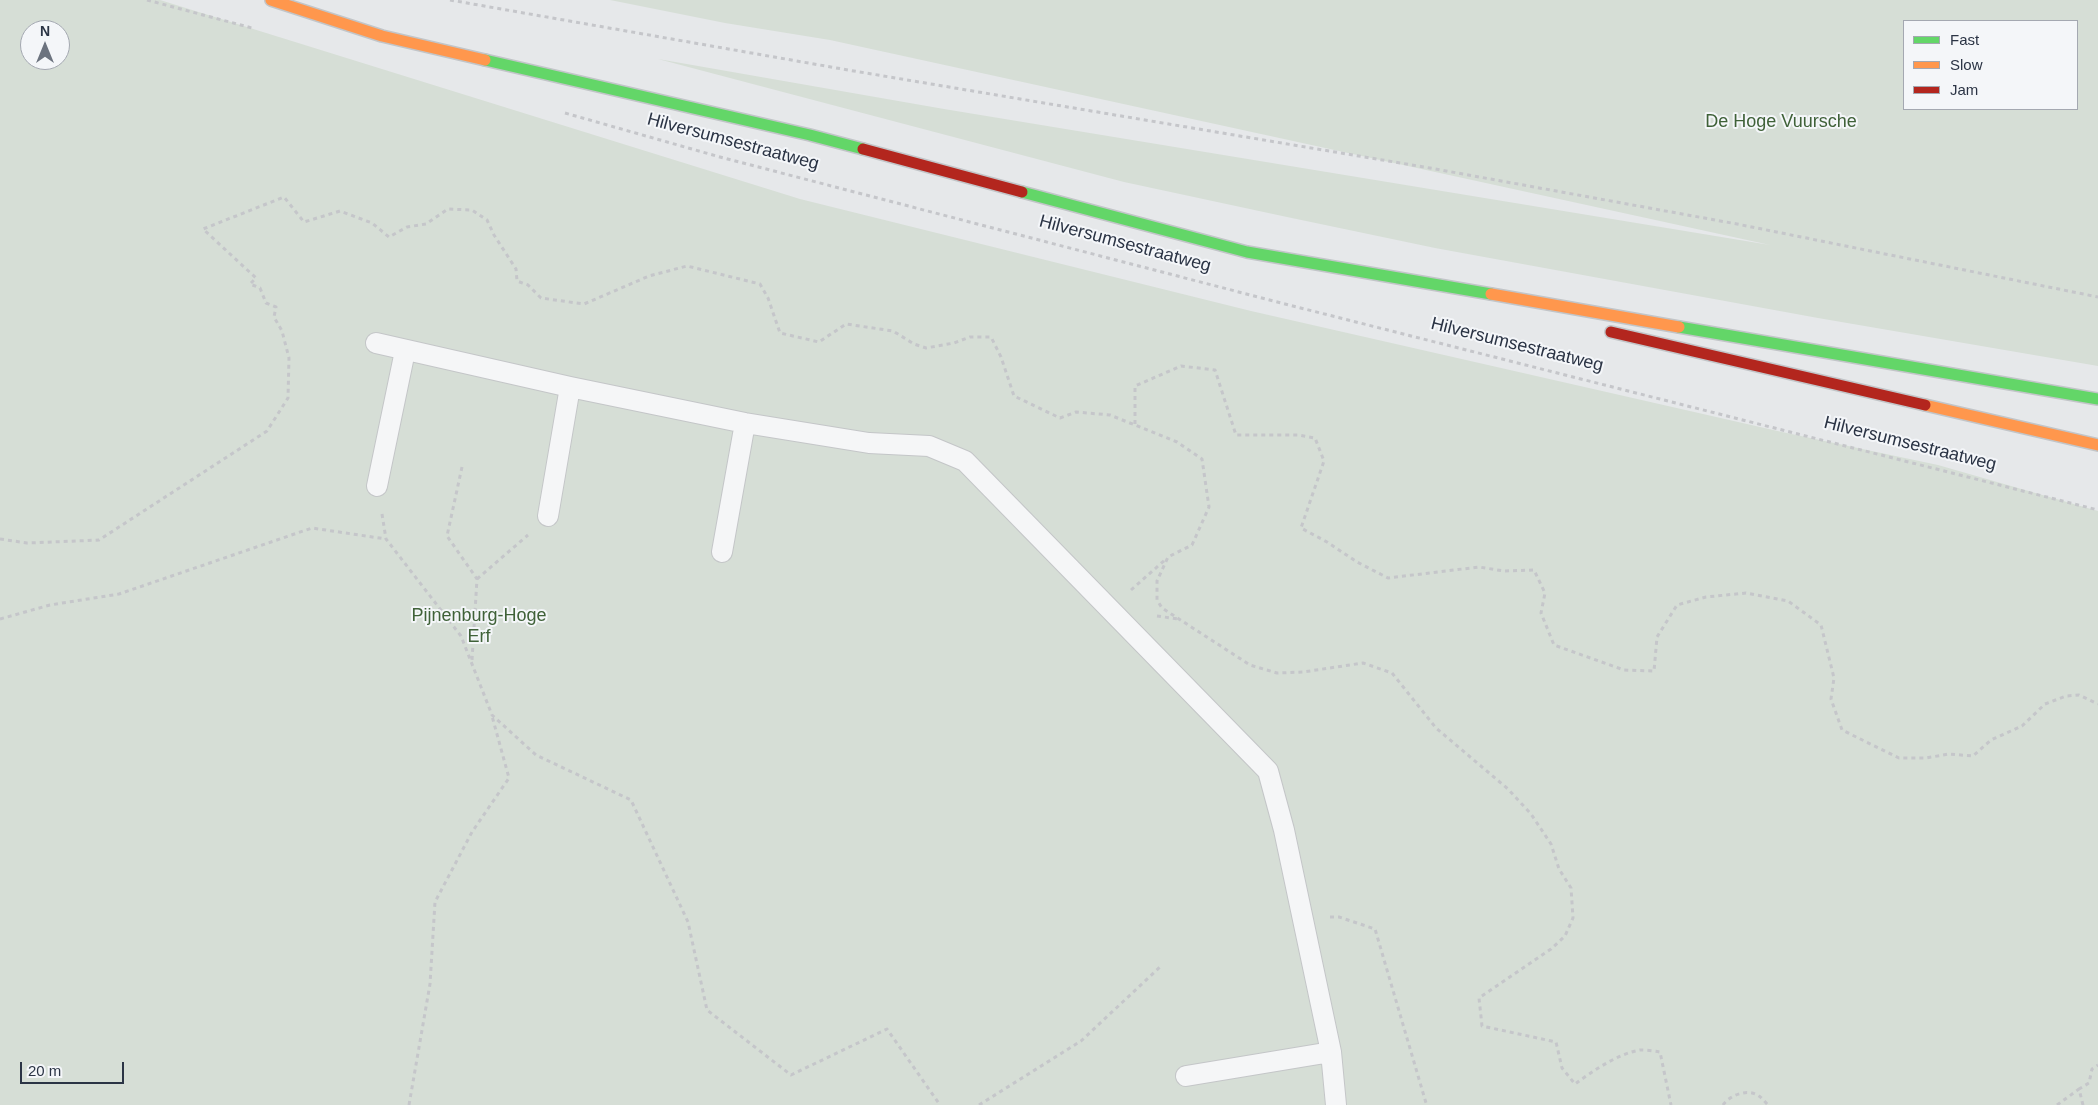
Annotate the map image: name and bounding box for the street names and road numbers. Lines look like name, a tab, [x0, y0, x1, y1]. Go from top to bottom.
street label: Hilversumsestraatweg	[645, 109, 821, 175]
street label: Hilversumsestraatweg	[1037, 211, 1213, 277]
street label: Hilversumsestraatweg	[1428, 313, 1606, 377]
street label: Hilversumsestraatweg	[1821, 412, 1999, 476]

